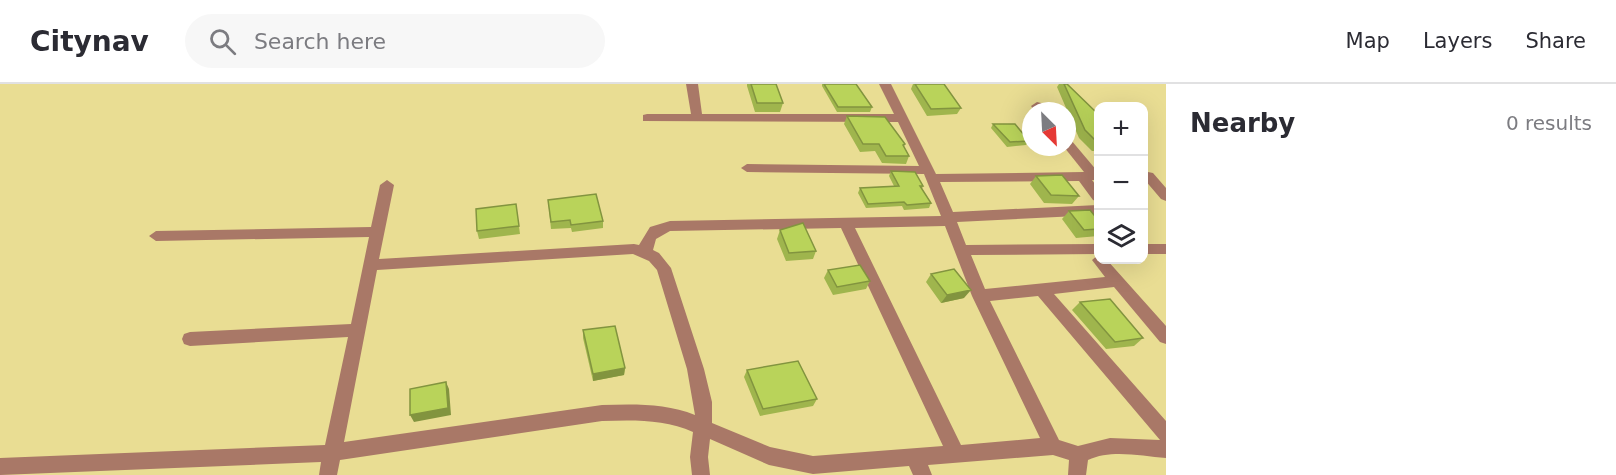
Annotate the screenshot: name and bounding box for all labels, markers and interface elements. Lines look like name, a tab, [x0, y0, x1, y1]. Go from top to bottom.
search box	[185, 14, 605, 68]
text: Citynav	[30, 25, 149, 58]
icon: search	[206, 25, 239, 58]
text: Search here	[254, 29, 386, 54]
text: Map	[1346, 29, 1390, 53]
text: Layers	[1423, 29, 1492, 53]
text: Share	[1525, 29, 1586, 53]
north arrow	[1022, 102, 1076, 156]
map controls	[1094, 102, 1148, 264]
button: +	[1094, 102, 1148, 156]
text: Nearby	[1190, 108, 1295, 138]
text: 0 results	[1506, 111, 1592, 135]
button: −	[1094, 156, 1148, 210]
button: layers	[1094, 210, 1148, 264]

